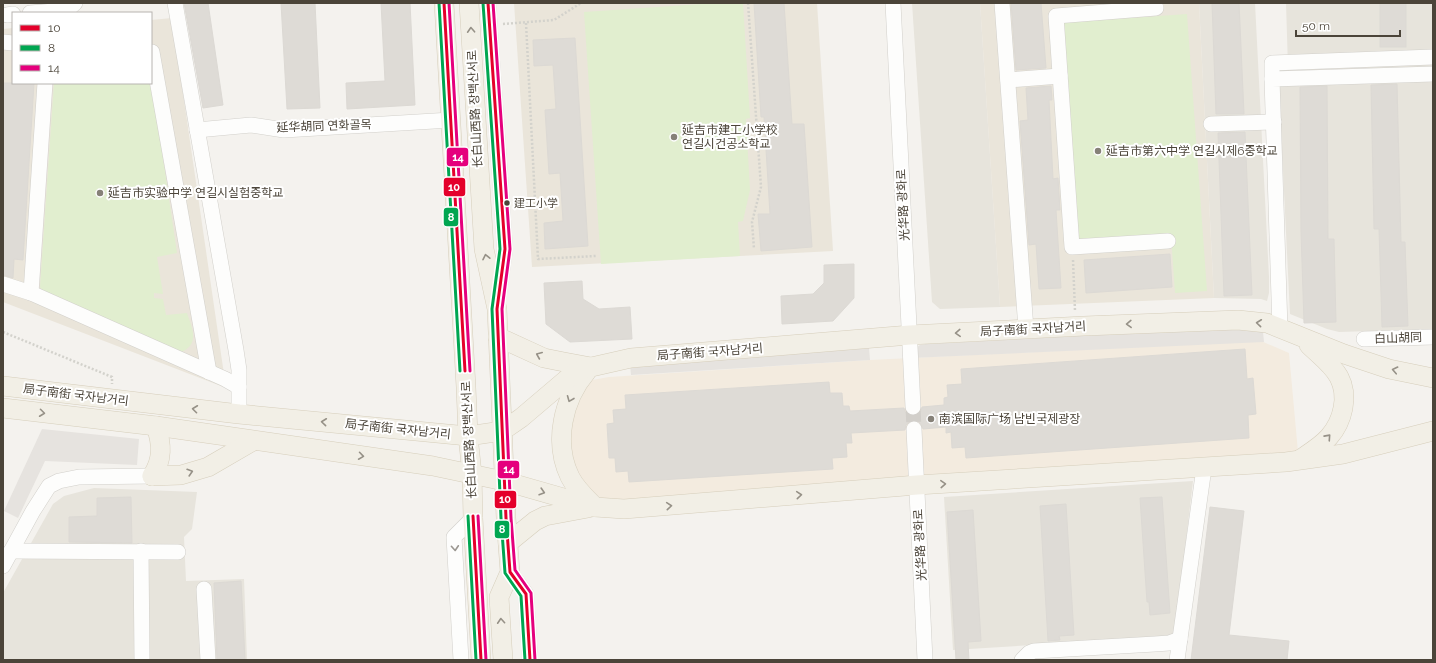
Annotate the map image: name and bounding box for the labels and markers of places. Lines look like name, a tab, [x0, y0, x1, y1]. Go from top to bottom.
place label: 延吉市建工小学校 연길시건공소학교	[682, 123, 778, 151]
marker: 延吉市建工小学校 연길시건공소학교	[669, 132, 679, 142]
place label: 延吉市第六中学 연길시제6중학교	[1106, 144, 1278, 158]
marker: 延吉市第六中学 연길시제6중학교	[1093, 146, 1103, 156]
place label: 延吉市实验中学 연길시실험중학교	[108, 186, 283, 200]
marker: 延吉市实验中学 연길시실험중학교	[95, 188, 105, 198]
place label: 建工小学	[514, 197, 558, 210]
marker: 建工小学	[502, 198, 512, 208]
place label: 南滨国际广场 남빈국제광장	[939, 412, 1080, 426]
marker: 南滨国际广场 남빈국제광장	[926, 414, 936, 424]

